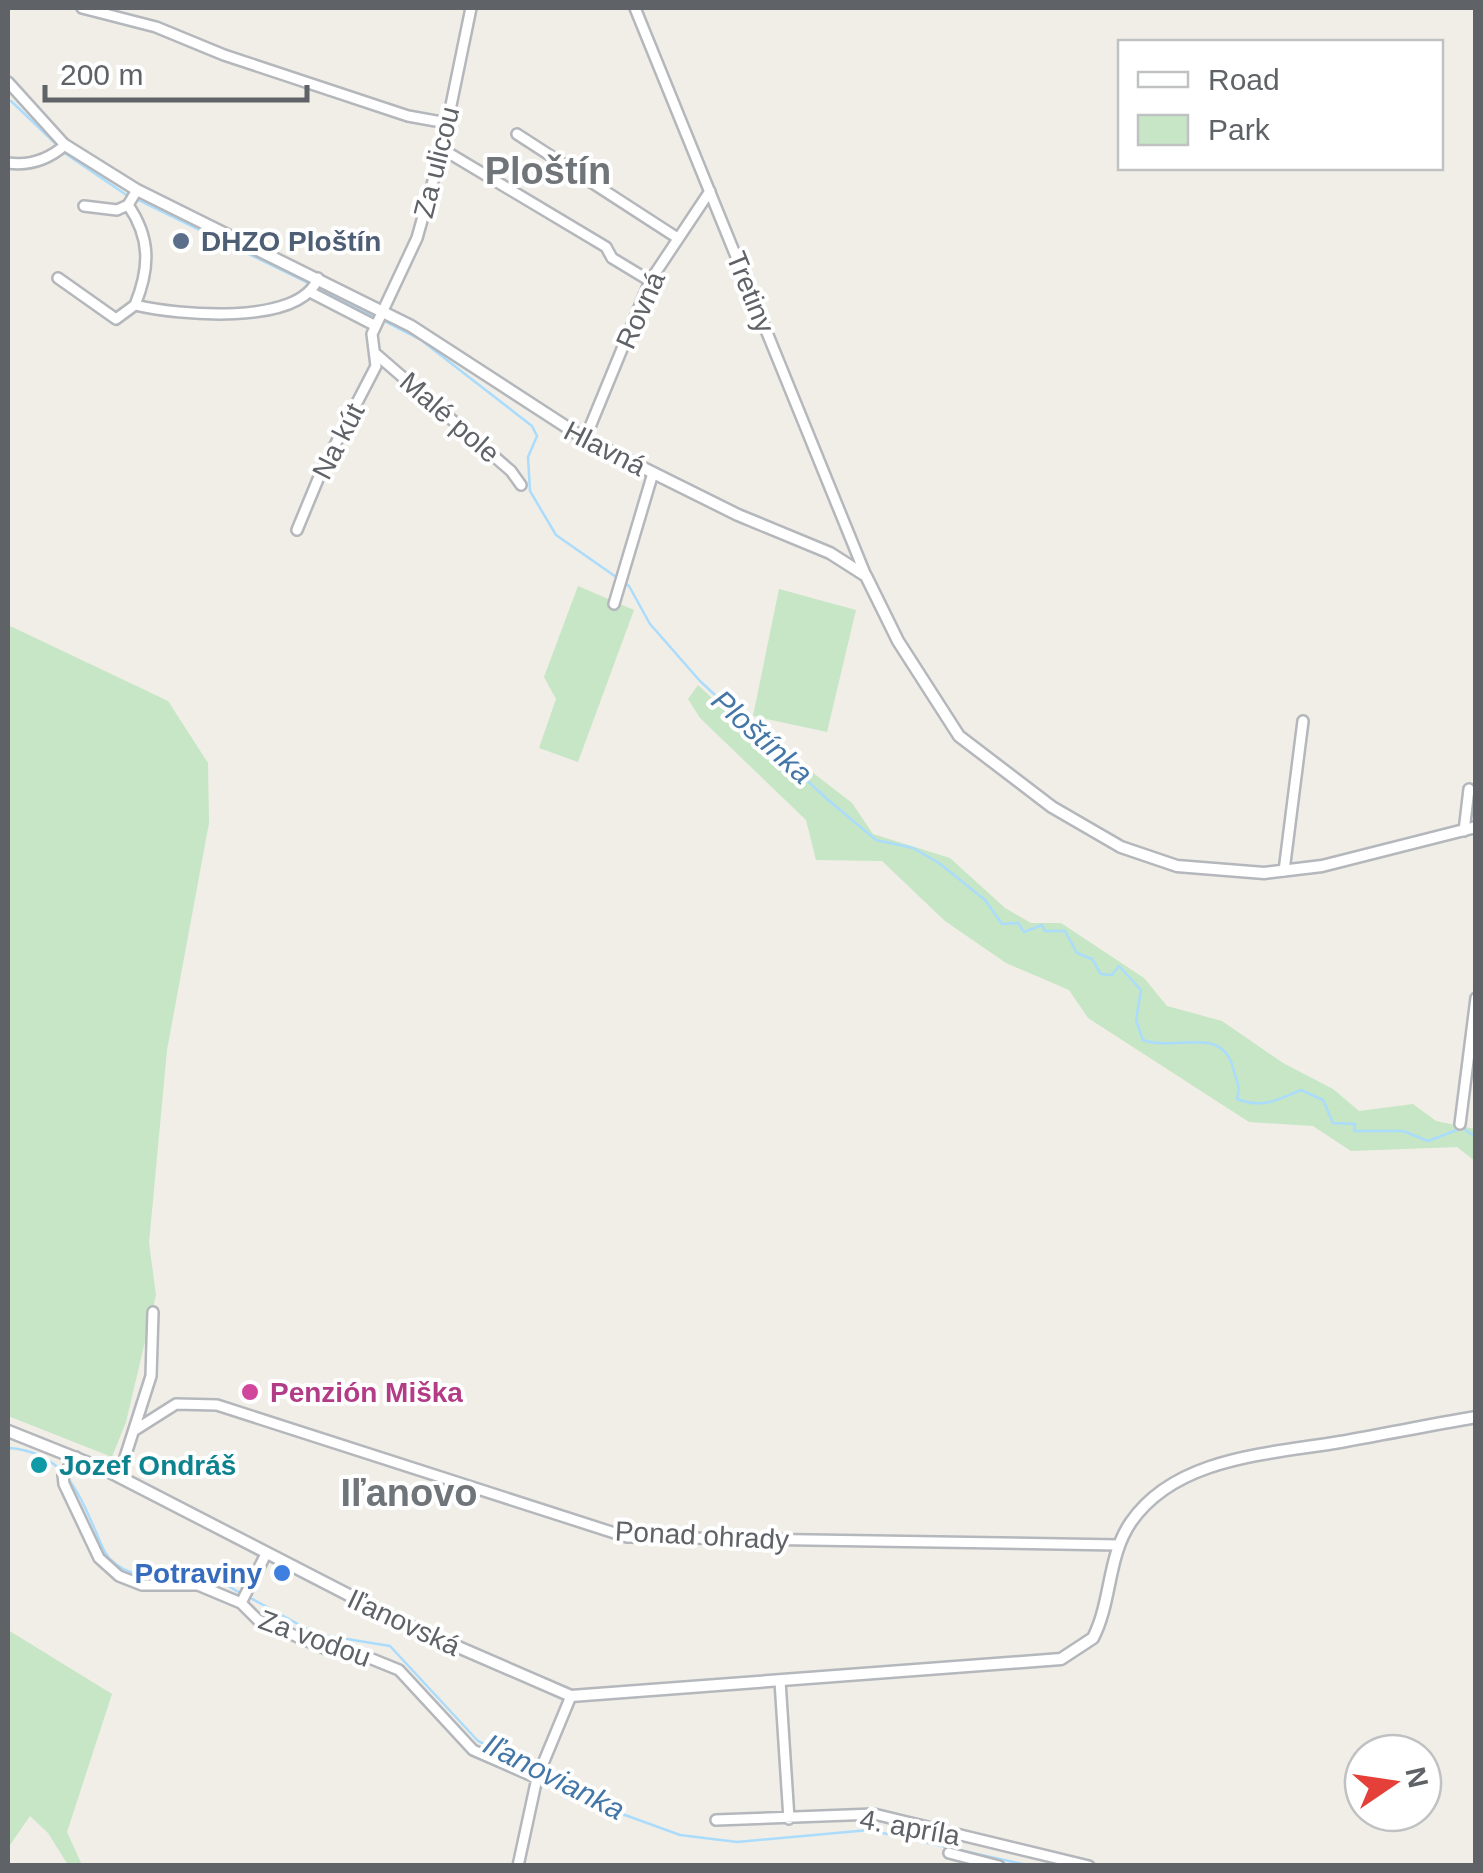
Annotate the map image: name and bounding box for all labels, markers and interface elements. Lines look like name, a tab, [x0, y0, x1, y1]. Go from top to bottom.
scale bar	[45, 40, 308, 102]
legend	[1118, 40, 1443, 170]
text: 200 m	[60, 58, 143, 91]
text: Road	[1208, 63, 1280, 96]
street label: Za ulicou	[408, 103, 465, 221]
text: Park	[1208, 113, 1271, 146]
district label: Ploštín	[485, 150, 611, 192]
place label: DHZO Ploštín	[201, 226, 381, 257]
marker: DHZO Ploštín	[170, 230, 192, 252]
street label: Tretiny	[720, 247, 781, 337]
street label: Rovná	[610, 267, 671, 353]
street label: Malé pole	[394, 366, 506, 469]
street label: Na kút	[306, 398, 371, 484]
street label: Hlavná	[559, 415, 651, 482]
water label: Ploštínka	[705, 683, 819, 790]
place label: Penzión Miška	[270, 1377, 463, 1408]
marker: Penzión Miška	[239, 1381, 261, 1403]
place label: Jozef Ondráš	[59, 1450, 236, 1481]
marker: Jozef Ondráš	[28, 1454, 50, 1476]
district label: Iľanovo	[340, 1472, 478, 1514]
street label: Ponad ohrady	[614, 1515, 790, 1556]
place label: Potraviny	[134, 1558, 262, 1589]
marker: Potraviny	[271, 1562, 293, 1584]
street label: Iľanovská	[343, 1583, 465, 1662]
street label: Za vodou	[255, 1604, 375, 1673]
water label: Iľanovianka	[478, 1727, 630, 1826]
north arrow	[1343, 1733, 1443, 1833]
text: N	[1399, 1764, 1434, 1791]
street label: 4. apríla	[857, 1803, 963, 1852]

